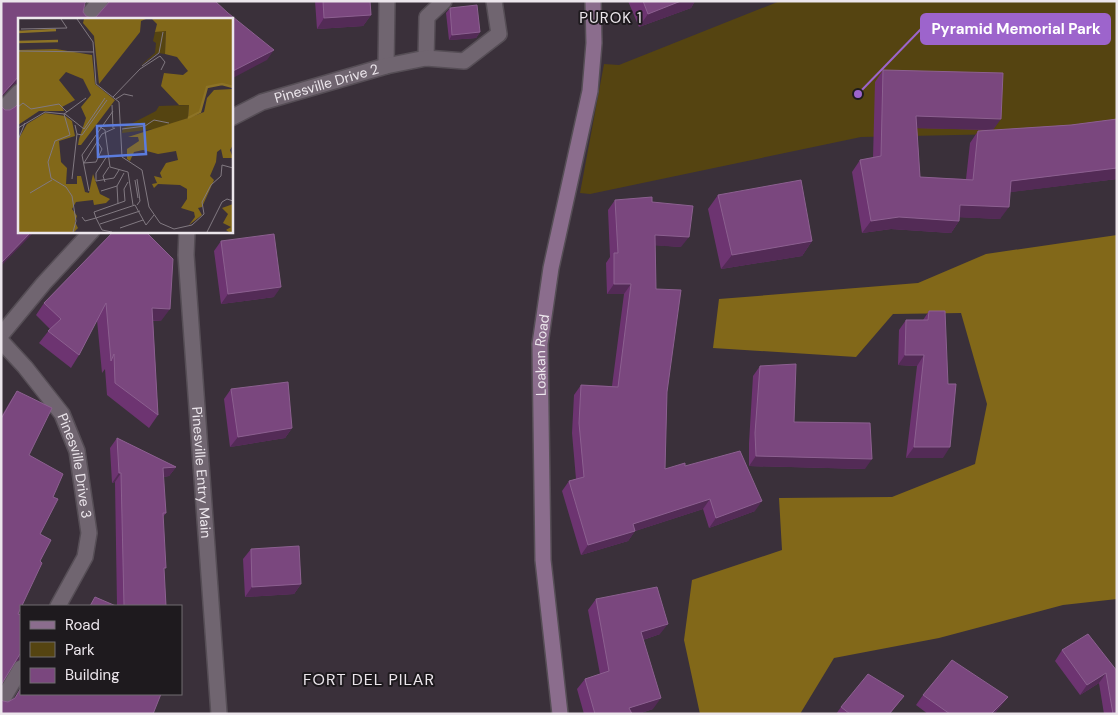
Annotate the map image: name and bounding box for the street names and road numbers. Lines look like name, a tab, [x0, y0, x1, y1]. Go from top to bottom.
street label: Pinesville Drive 2	[272, 60, 381, 107]
street label: Loakan Road	[531, 313, 553, 396]
street label: Pinesville Entry Main	[188, 406, 215, 539]
street label: Pinesville Drive 3	[54, 410, 96, 519]

